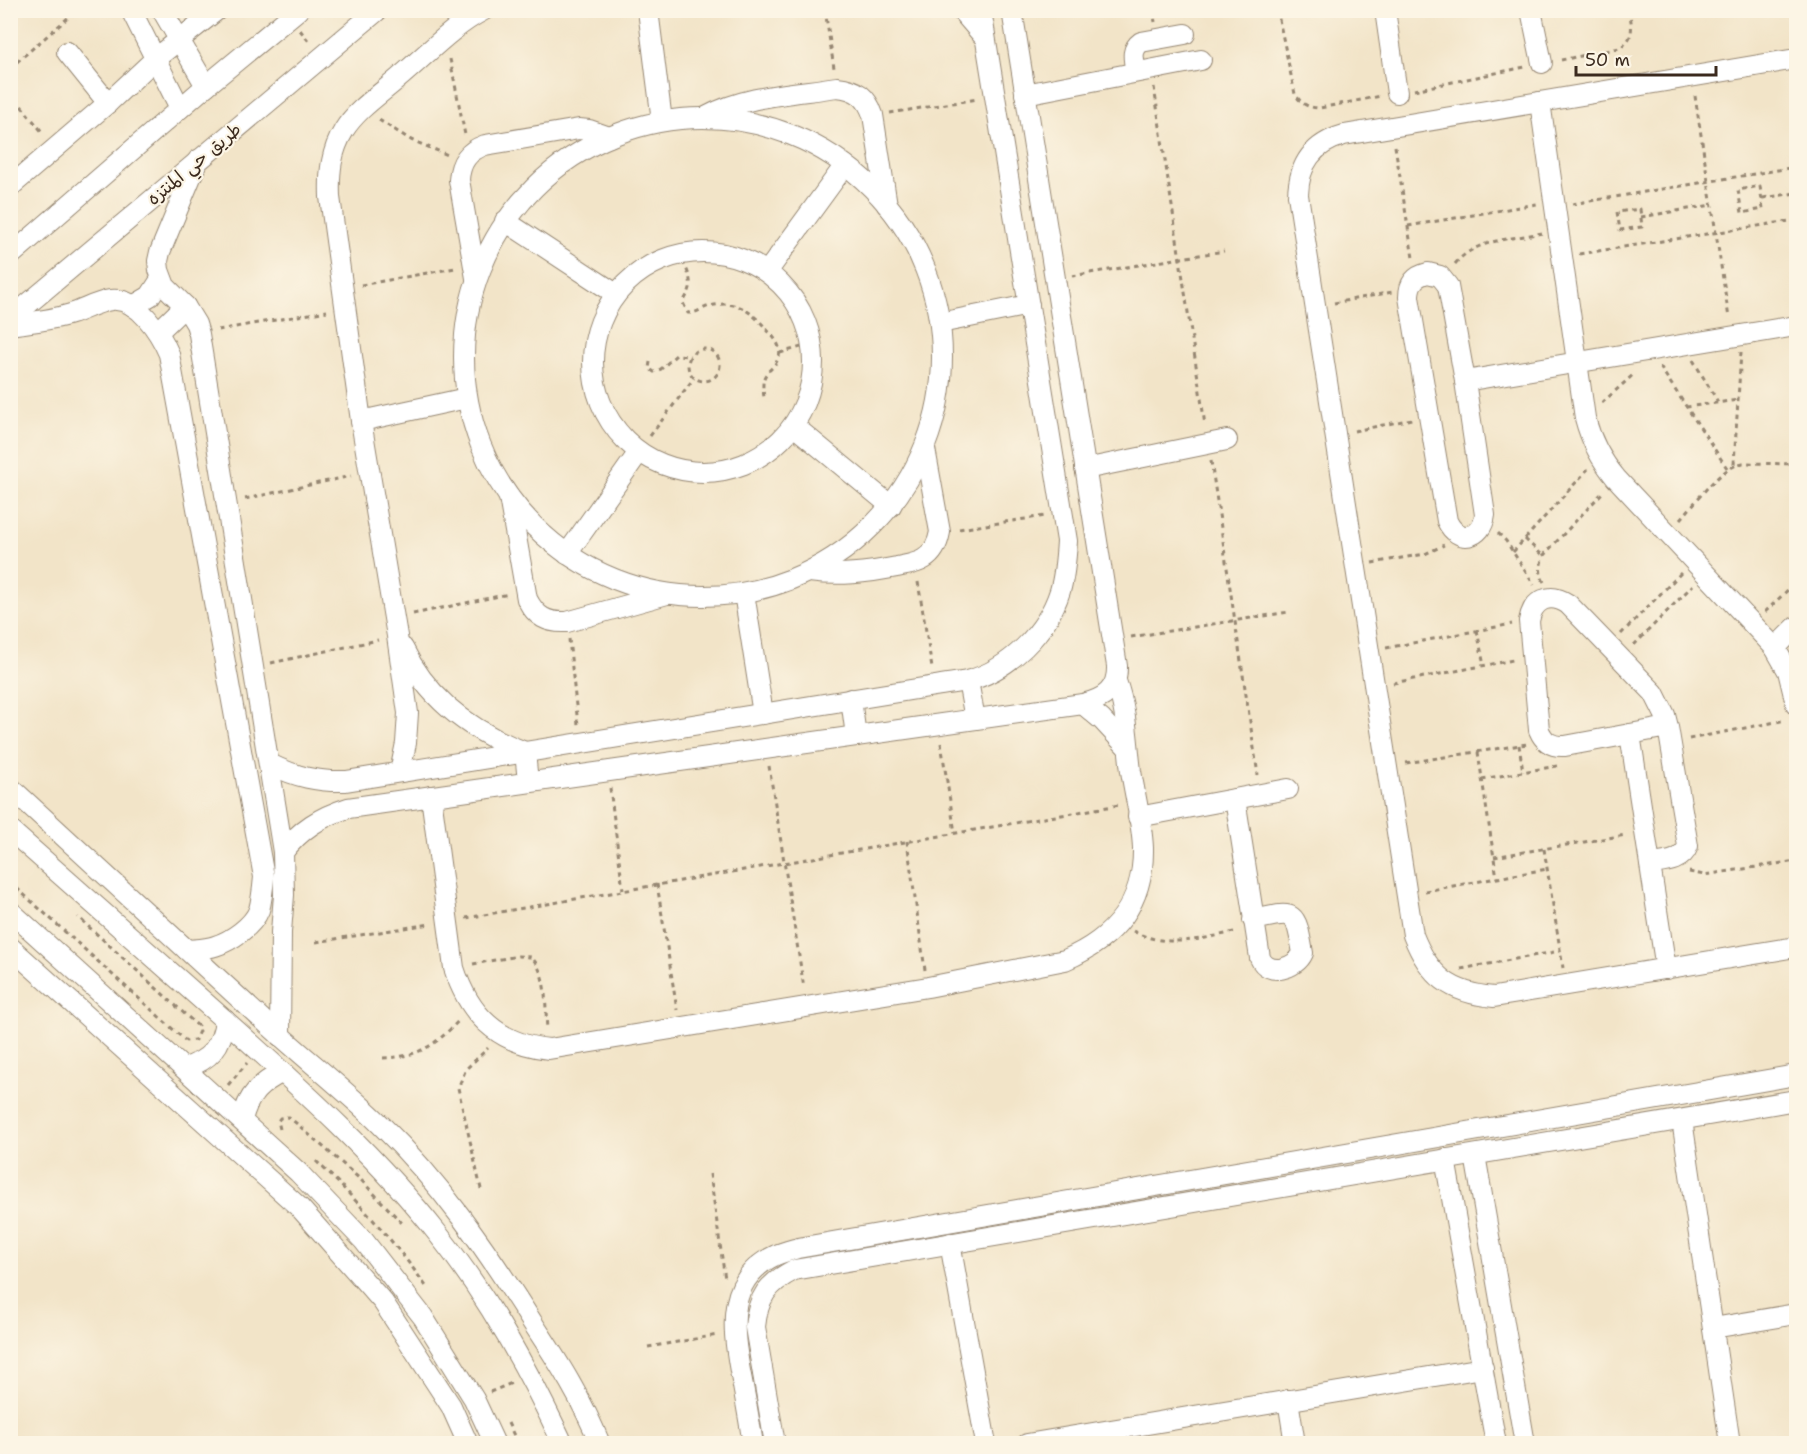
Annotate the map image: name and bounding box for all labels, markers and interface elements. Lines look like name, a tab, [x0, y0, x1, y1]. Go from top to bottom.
scale bar	[1576, 39, 1716, 77]
text: 50 m	[1585, 48, 1630, 72]
street label: طريق حي المنتزه	[142, 117, 249, 214]

